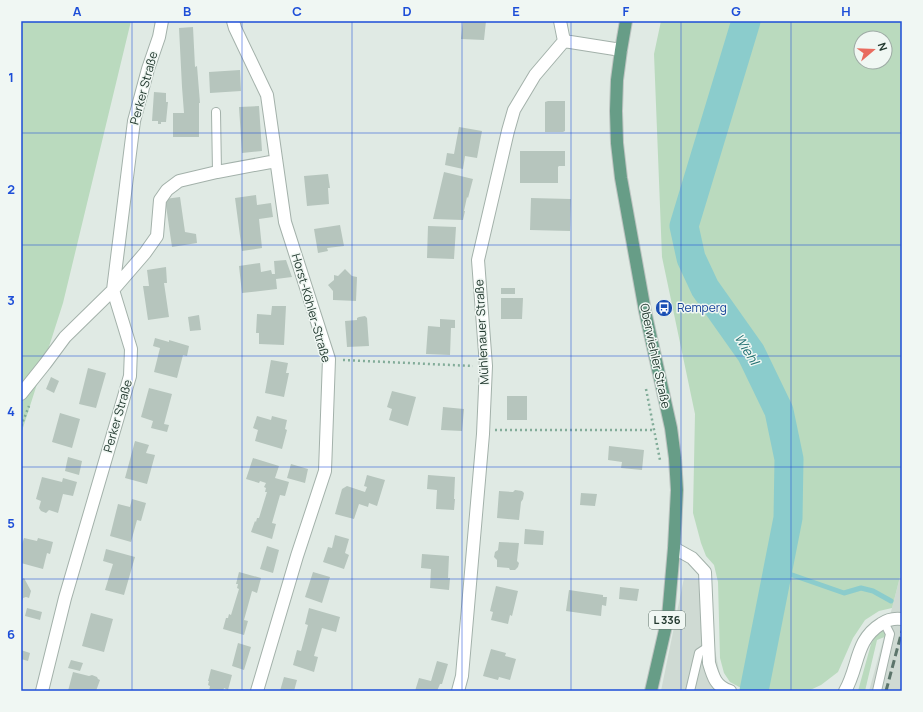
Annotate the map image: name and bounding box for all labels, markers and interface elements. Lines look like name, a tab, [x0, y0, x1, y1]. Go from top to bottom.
text: A	[73, 2, 82, 20]
text: B	[183, 2, 191, 20]
text: C	[292, 2, 302, 20]
text: D	[402, 2, 412, 20]
text: E	[512, 2, 520, 20]
text: F	[623, 2, 630, 20]
text: G	[731, 2, 741, 20]
text: H	[841, 2, 851, 20]
north arrow	[853, 30, 893, 70]
text: N	[875, 40, 891, 53]
street label: Perker Straße	[126, 49, 161, 126]
text: 1	[8, 68, 14, 86]
text: 2	[7, 180, 15, 198]
street label: Horst-Köhler-Straße	[288, 251, 335, 364]
street label: Mühlenauer Straße	[470, 279, 493, 385]
text: 3	[7, 291, 15, 309]
bus stop icon: Remperg	[654, 298, 674, 318]
place label: Remperg	[677, 299, 727, 316]
street label: Oberwiehler Straße	[636, 302, 675, 410]
water label: Wiehl	[731, 330, 764, 370]
street label: Perker Straße	[99, 377, 136, 454]
text: 4	[7, 402, 15, 420]
text: 5	[7, 514, 15, 532]
road number: L 336	[649, 611, 685, 629]
text: 6	[7, 625, 15, 643]

